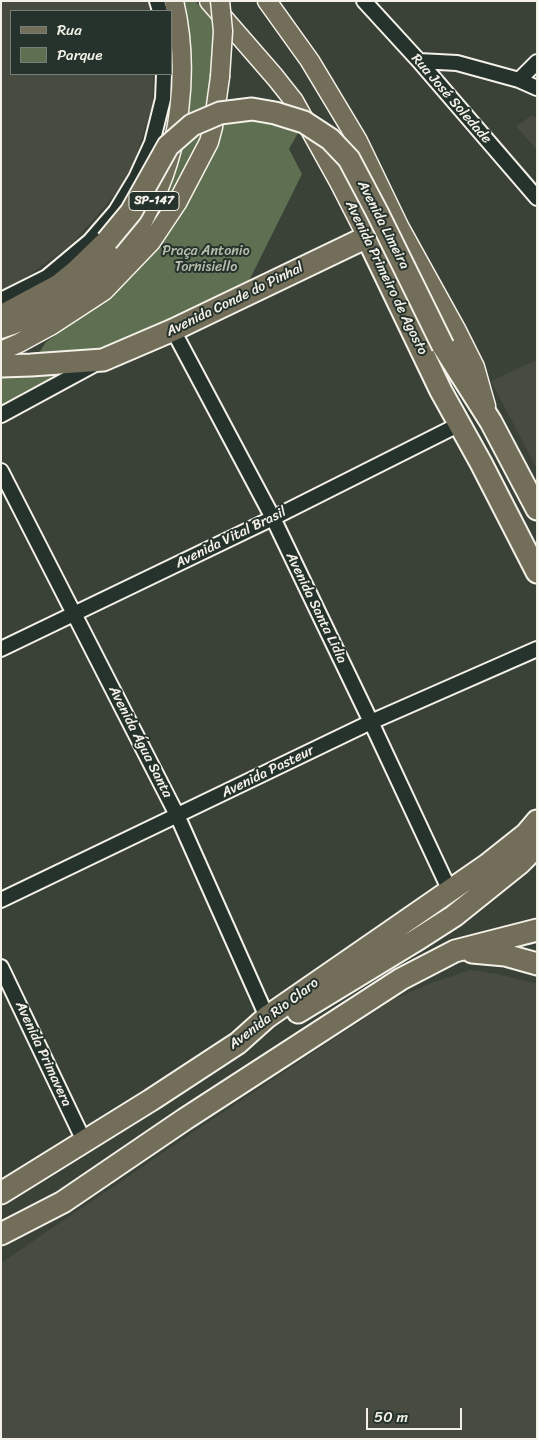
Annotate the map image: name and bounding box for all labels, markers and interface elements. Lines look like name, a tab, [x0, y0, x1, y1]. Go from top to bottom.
legend	[10, 10, 172, 75]
text: Rua	[57, 17, 82, 43]
text: Parque	[57, 42, 102, 68]
street label: Rua José Soledade	[407, 51, 495, 147]
street label: Avenida Limeira	[353, 178, 413, 272]
road number: SP-147	[129, 192, 179, 210]
street label: Avenida Primeiro de Agosto	[341, 198, 431, 358]
park label: Praça Antonio Tornisiello	[162, 243, 250, 276]
street label: Avenida Conde do Pinhal	[164, 259, 306, 341]
street label: Avenida Vital Brasil	[173, 504, 289, 572]
street label: Avenida Santa Lidia	[282, 550, 350, 666]
street label: Avenida Água Santa	[105, 683, 175, 801]
street label: Avenida Pasteur	[219, 742, 317, 802]
street label: Avenida Rio Claro	[226, 975, 322, 1053]
street label: Avenida Primavera	[11, 999, 75, 1109]
scale bar	[368, 1398, 464, 1430]
text: 50 m	[374, 1404, 408, 1430]

